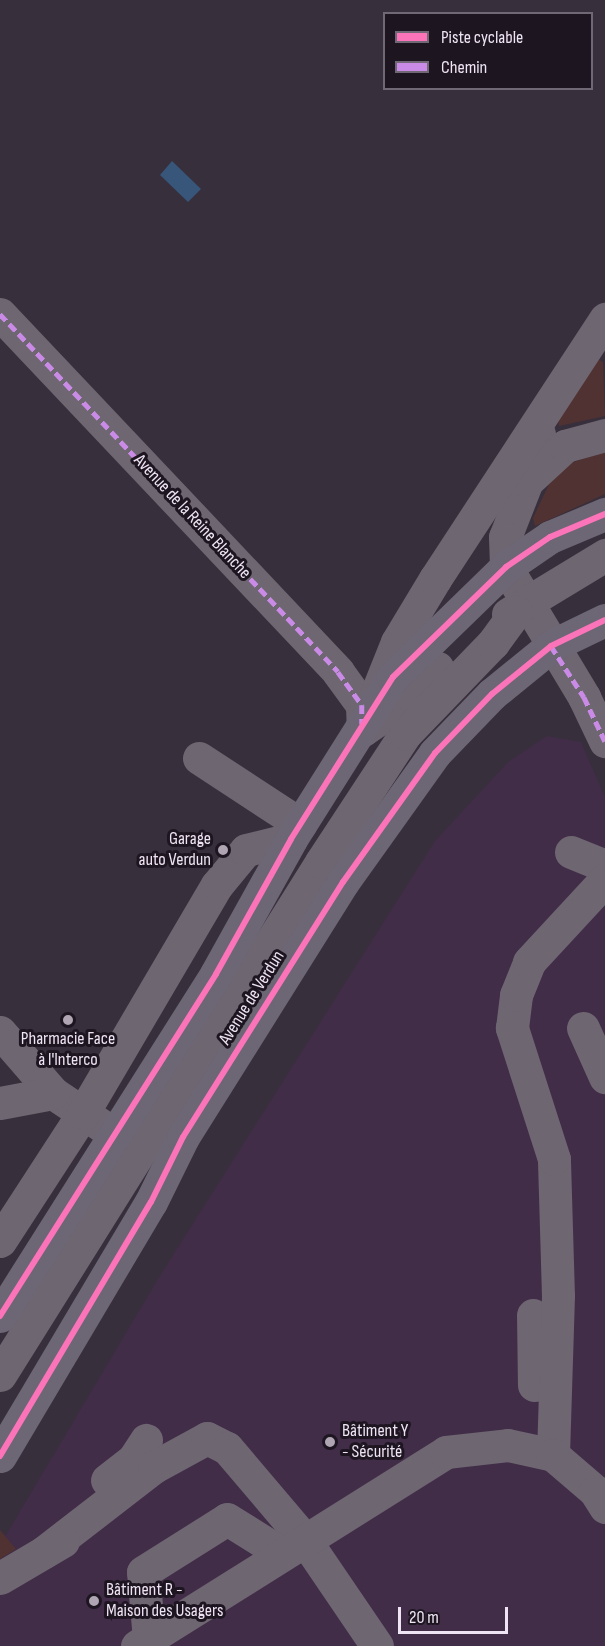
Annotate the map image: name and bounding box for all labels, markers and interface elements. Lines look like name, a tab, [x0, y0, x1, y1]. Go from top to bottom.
legend	[383, 12, 593, 90]
text: Piste cyclable	[441, 27, 523, 48]
text: Chemin	[441, 57, 487, 78]
street label: Avenue de la Reine Blanche	[129, 450, 255, 584]
place label: Garage auto Verdun	[138, 829, 211, 872]
marker: Garage auto Verdun	[216, 843, 230, 857]
street label: Avenue de Verdun	[215, 947, 289, 1049]
marker: Pharmacie Face à l'Interco	[61, 1013, 75, 1027]
place label: Pharmacie Face à l'Interco	[21, 1029, 115, 1072]
place label: Bâtiment Y - Sécurité	[342, 1421, 408, 1464]
marker: Bâtiment Y - Sécurité	[323, 1435, 337, 1449]
place label: Bâtiment R - Maison des Usagers	[106, 1580, 223, 1622]
marker: Bâtiment R - Maison des Usagers	[87, 1594, 101, 1608]
scale bar	[401, 1595, 510, 1633]
text: 20 m	[409, 1607, 439, 1628]

